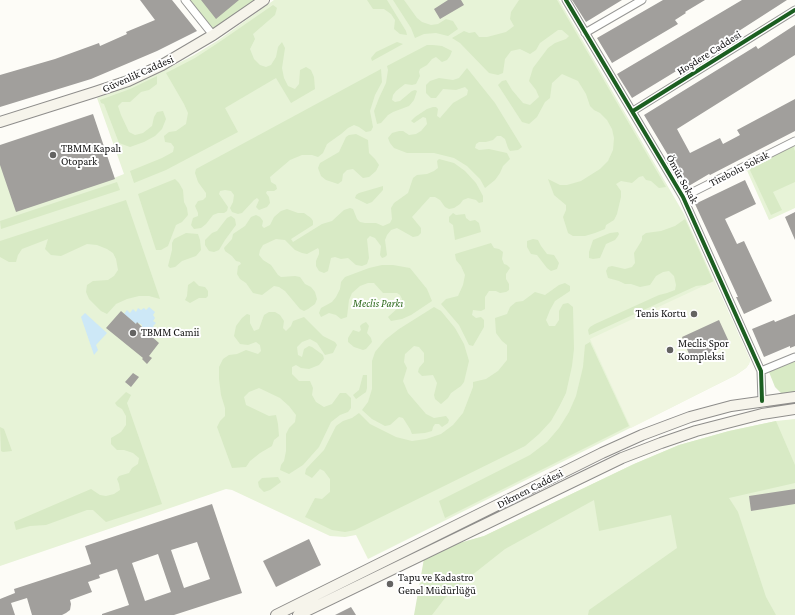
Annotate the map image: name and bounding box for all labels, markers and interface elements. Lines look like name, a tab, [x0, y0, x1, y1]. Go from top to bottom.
street label: Hoşdere Caddesi	[674, 28, 744, 78]
street label: Güvenlik Caddesi	[100, 52, 176, 96]
place label: TBMM Kapalı Otopark	[61, 142, 121, 168]
street label: Tirebolu Sokak	[707, 148, 771, 190]
marker: TBMM Kapalı Otopark	[48, 150, 58, 160]
street label: Ömür Sokak	[663, 152, 701, 206]
park label: Meclis Parkı	[353, 297, 403, 311]
place label: Tenis Kortu	[635, 307, 686, 321]
marker: Tenis Kortu	[689, 309, 699, 319]
place label: TBMM Camii	[141, 326, 199, 340]
marker: TBMM Camii	[128, 328, 138, 338]
place label: Meclis Spor Kompleksi	[678, 337, 729, 363]
marker: Meclis Spor Kompleksi	[665, 345, 675, 355]
street label: Dikmen Caddesi	[495, 467, 565, 511]
place label: Tapu ve Kadastro Genel Müdürlüğü	[398, 571, 476, 597]
marker: Tapu ve Kadastro Genel Müdürlüğü	[385, 579, 395, 589]

